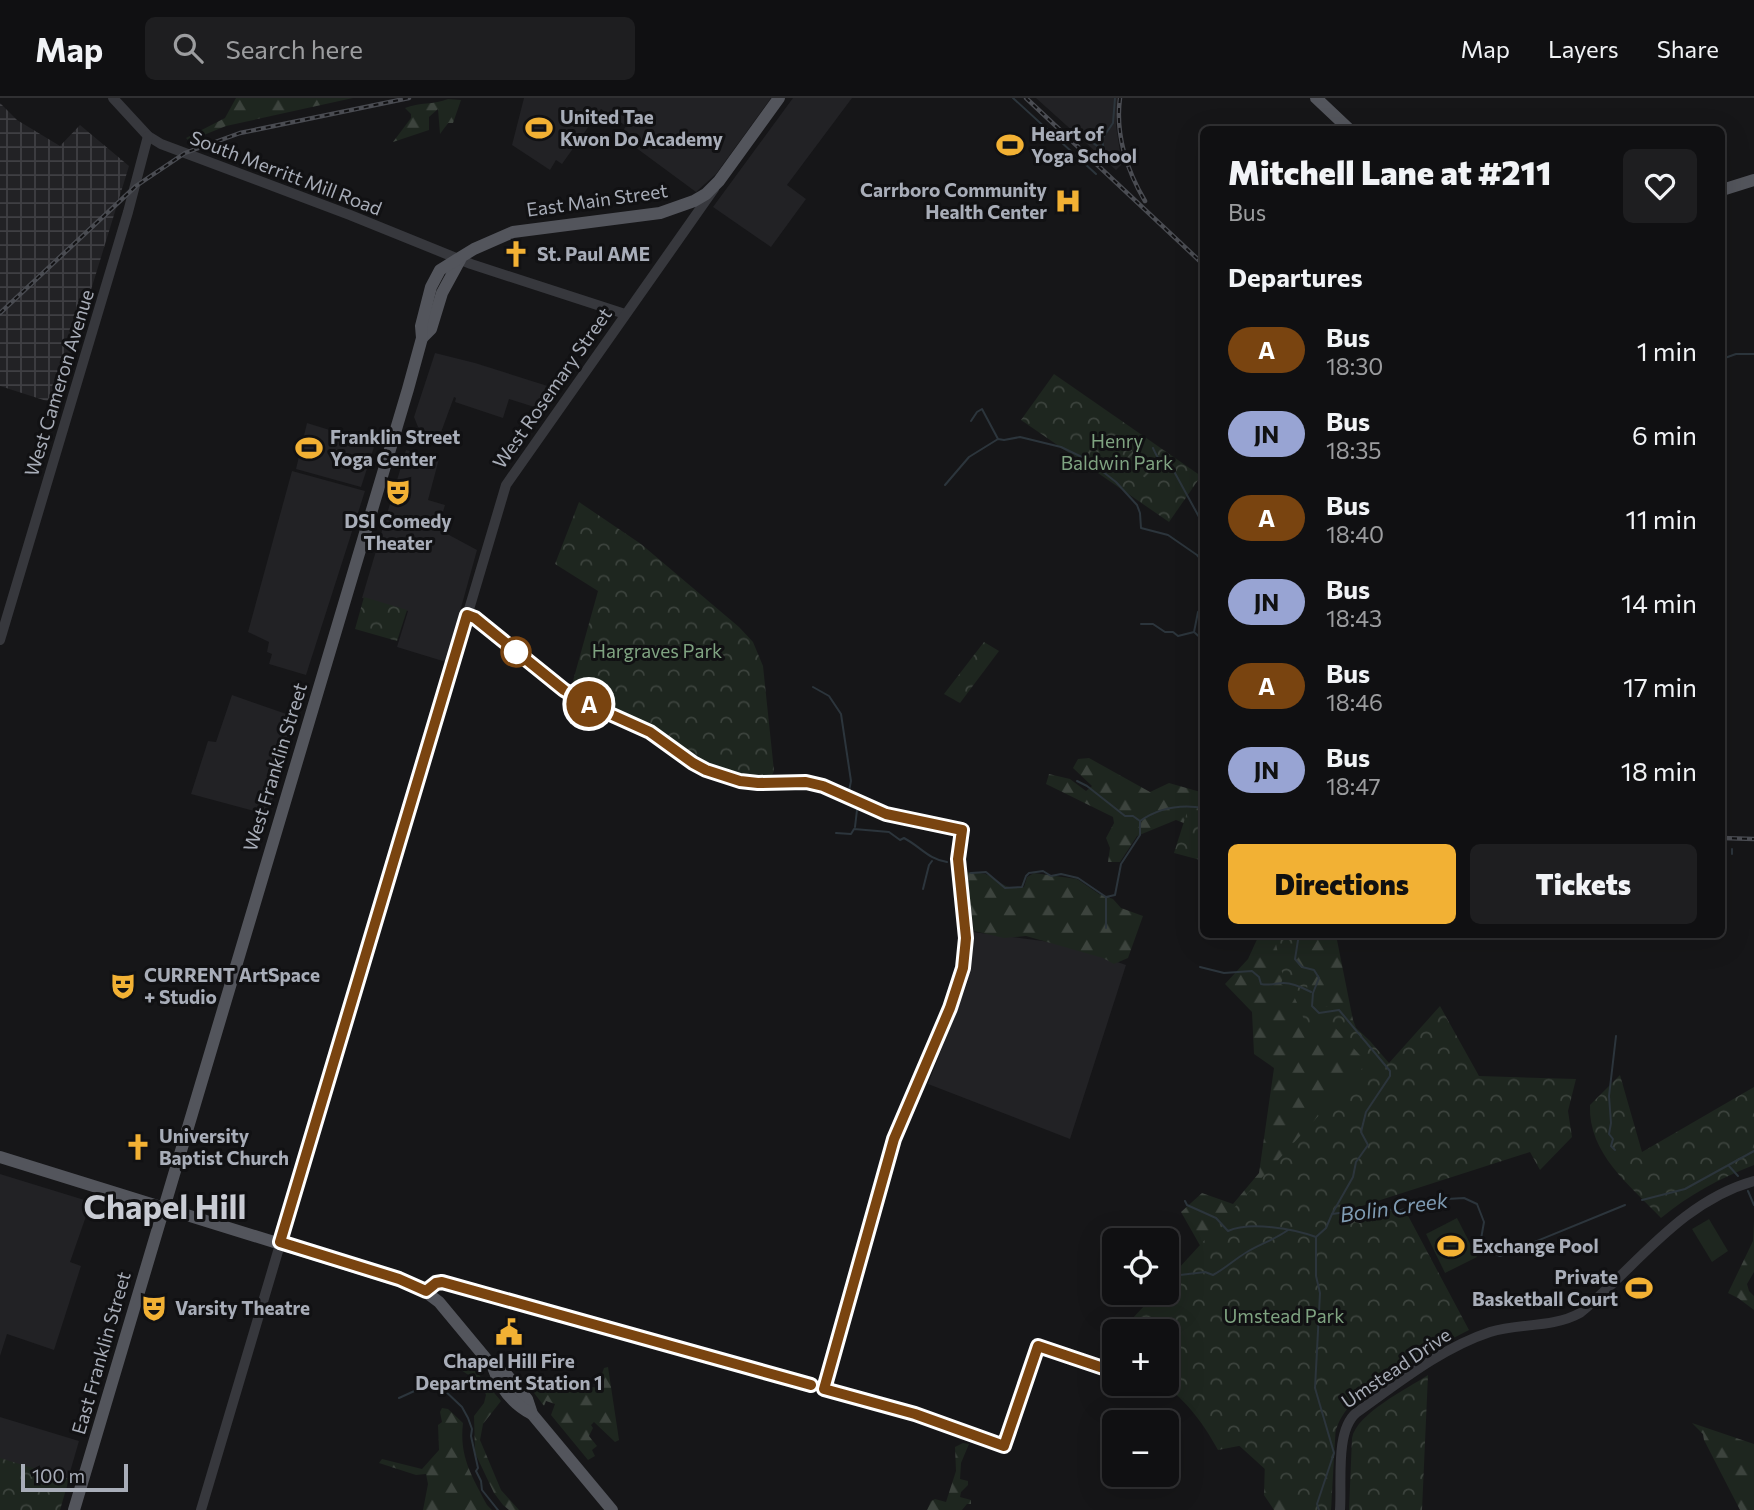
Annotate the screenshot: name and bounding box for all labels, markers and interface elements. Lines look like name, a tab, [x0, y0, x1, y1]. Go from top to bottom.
search box	[145, 17, 635, 80]
text: Map	[35, 28, 103, 69]
icon: search	[169, 29, 207, 67]
text: Search here	[225, 33, 363, 64]
text: Map	[1461, 34, 1510, 63]
text: Layers	[1548, 34, 1619, 63]
text: Share	[1657, 34, 1719, 63]
place label: United Tae Kwon Do Academy	[560, 105, 723, 150]
sports icon: United Tae Kwon Do Academy	[524, 113, 554, 143]
place label: Heart of Yoga School	[1031, 122, 1137, 167]
street label: South Merritt Mill Road	[187, 125, 385, 220]
sports icon: Heart of Yoga School	[995, 130, 1025, 160]
button: heart	[1623, 149, 1697, 223]
text: Mitchell Lane at #211	[1228, 151, 1551, 192]
street label: East Main Street	[525, 178, 669, 221]
place label: Carrboro Community Health Center	[860, 178, 1048, 223]
hospital icon: Carrboro Community Health Center	[1053, 186, 1083, 216]
text: Bus	[1228, 198, 1266, 226]
church icon: St. Paul AME	[501, 239, 531, 269]
place label: St. Paul AME	[537, 242, 650, 265]
text: Departures	[1228, 261, 1363, 292]
street label: West Cameron Avenue	[19, 287, 98, 479]
street label: West Rosemary Street	[487, 303, 616, 473]
text: Bus	[1326, 321, 1370, 352]
text: A	[1258, 335, 1275, 364]
text: 1 min	[1637, 335, 1697, 366]
text: 18:30	[1326, 352, 1383, 380]
text: Bus	[1326, 405, 1370, 436]
text: JN	[1254, 419, 1279, 448]
text: 6 min	[1632, 419, 1697, 450]
place label: Franklin Street Yoga Center	[330, 425, 460, 470]
park label: Henry Baldwin Park	[1061, 429, 1173, 474]
sports icon: Franklin Street Yoga Center	[294, 433, 324, 463]
text: 18:35	[1326, 436, 1382, 464]
theatre icon: DSI Comedy Theater	[383, 477, 413, 507]
text: Bus	[1326, 489, 1370, 520]
text: A	[1258, 503, 1275, 532]
text: 11 min	[1626, 503, 1697, 534]
place label: DSI Comedy Theater	[344, 509, 452, 554]
text: 18:40	[1326, 520, 1384, 548]
text: Bus	[1326, 573, 1370, 604]
text: JN	[1254, 587, 1279, 616]
text: 14 min	[1621, 587, 1697, 618]
text: 18:43	[1326, 604, 1382, 632]
unlabelled marker	[501, 637, 531, 667]
park label: Hargraves Park	[592, 639, 722, 662]
text: Bus	[1326, 657, 1370, 688]
text: A	[1258, 671, 1275, 700]
text: 17 min	[1623, 671, 1697, 702]
street label: West Franklin Street	[238, 680, 311, 854]
line badge: A	[566, 681, 612, 727]
text: 18:46	[1326, 688, 1383, 716]
text: A	[580, 689, 598, 718]
text: Bus	[1326, 741, 1370, 772]
text: JN	[1254, 755, 1279, 784]
text: 18 min	[1621, 755, 1697, 786]
text: 18:47	[1326, 772, 1381, 800]
button: Directions	[1228, 844, 1456, 924]
button: Tickets	[1470, 844, 1697, 924]
place label: CURRENT ArtSpace + Studio	[144, 963, 320, 1008]
theatre icon: CURRENT ArtSpace + Studio	[108, 971, 138, 1001]
place label: University Baptist Church	[159, 1124, 289, 1169]
church icon: University Baptist Church	[123, 1132, 153, 1162]
district label: Chapel Hill	[83, 1185, 247, 1226]
water label: Bolin Creek	[1338, 1186, 1450, 1226]
map controls	[1102, 1228, 1179, 1487]
button: locate	[1102, 1228, 1179, 1305]
sports icon: Exchange Pool	[1436, 1231, 1466, 1261]
place label: Exchange Pool	[1472, 1234, 1599, 1257]
place label: Private Basketball Court	[1472, 1265, 1618, 1310]
street label: East Franklin Street	[66, 1269, 135, 1437]
sports icon: Private Basketball Court	[1624, 1273, 1654, 1303]
theatre icon: Varsity Theatre	[139, 1293, 169, 1323]
place label: Varsity Theatre	[175, 1296, 310, 1319]
park label: Umstead Park	[1223, 1304, 1345, 1327]
public building icon: Chapel Hill Fire Department Station 1	[494, 1317, 524, 1347]
button: +	[1102, 1319, 1179, 1396]
street label: Umstead Drive	[1337, 1322, 1455, 1413]
place label: Chapel Hill Fire Department Station 1	[415, 1349, 603, 1394]
button: −	[1102, 1410, 1179, 1487]
scale bar	[21, 1461, 128, 1493]
text: 100 m	[32, 1464, 85, 1487]

